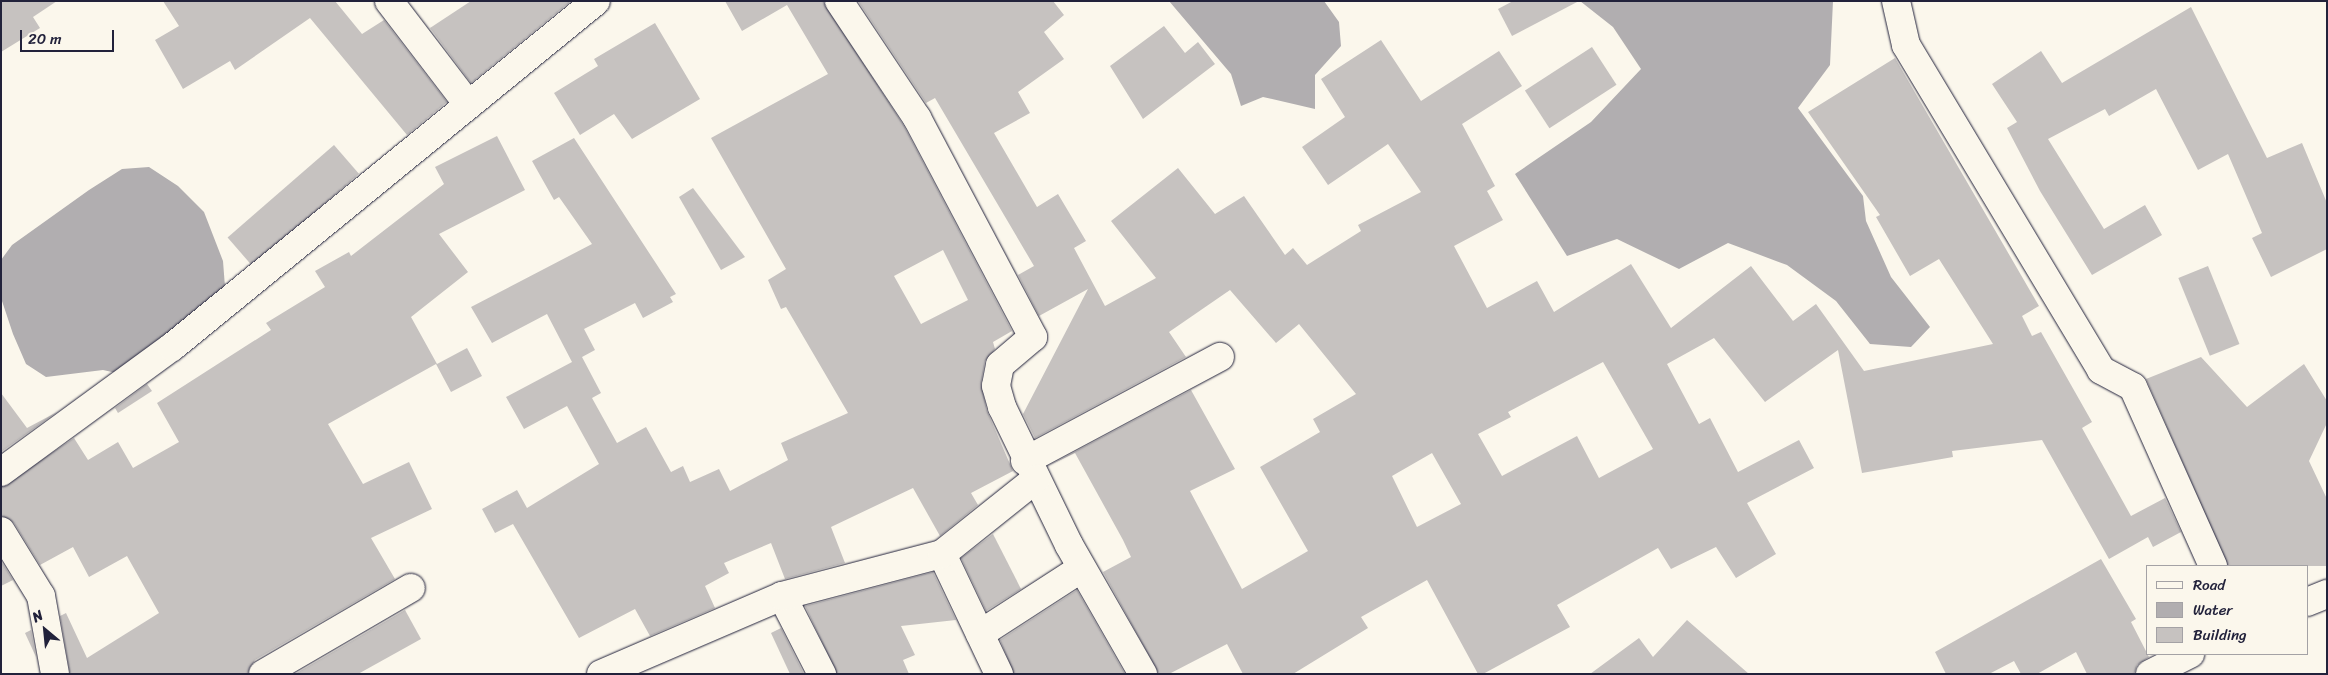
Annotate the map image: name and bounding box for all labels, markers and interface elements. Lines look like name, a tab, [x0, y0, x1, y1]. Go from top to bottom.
scale bar	[22, 20, 116, 52]
text: 20 m	[28, 26, 62, 52]
legend	[2146, 565, 2308, 655]
text: Road	[2193, 572, 2225, 598]
text: Water	[2193, 597, 2233, 623]
text: N	[28, 603, 48, 630]
north arrow	[20, 605, 70, 655]
text: Building	[2193, 622, 2247, 648]

